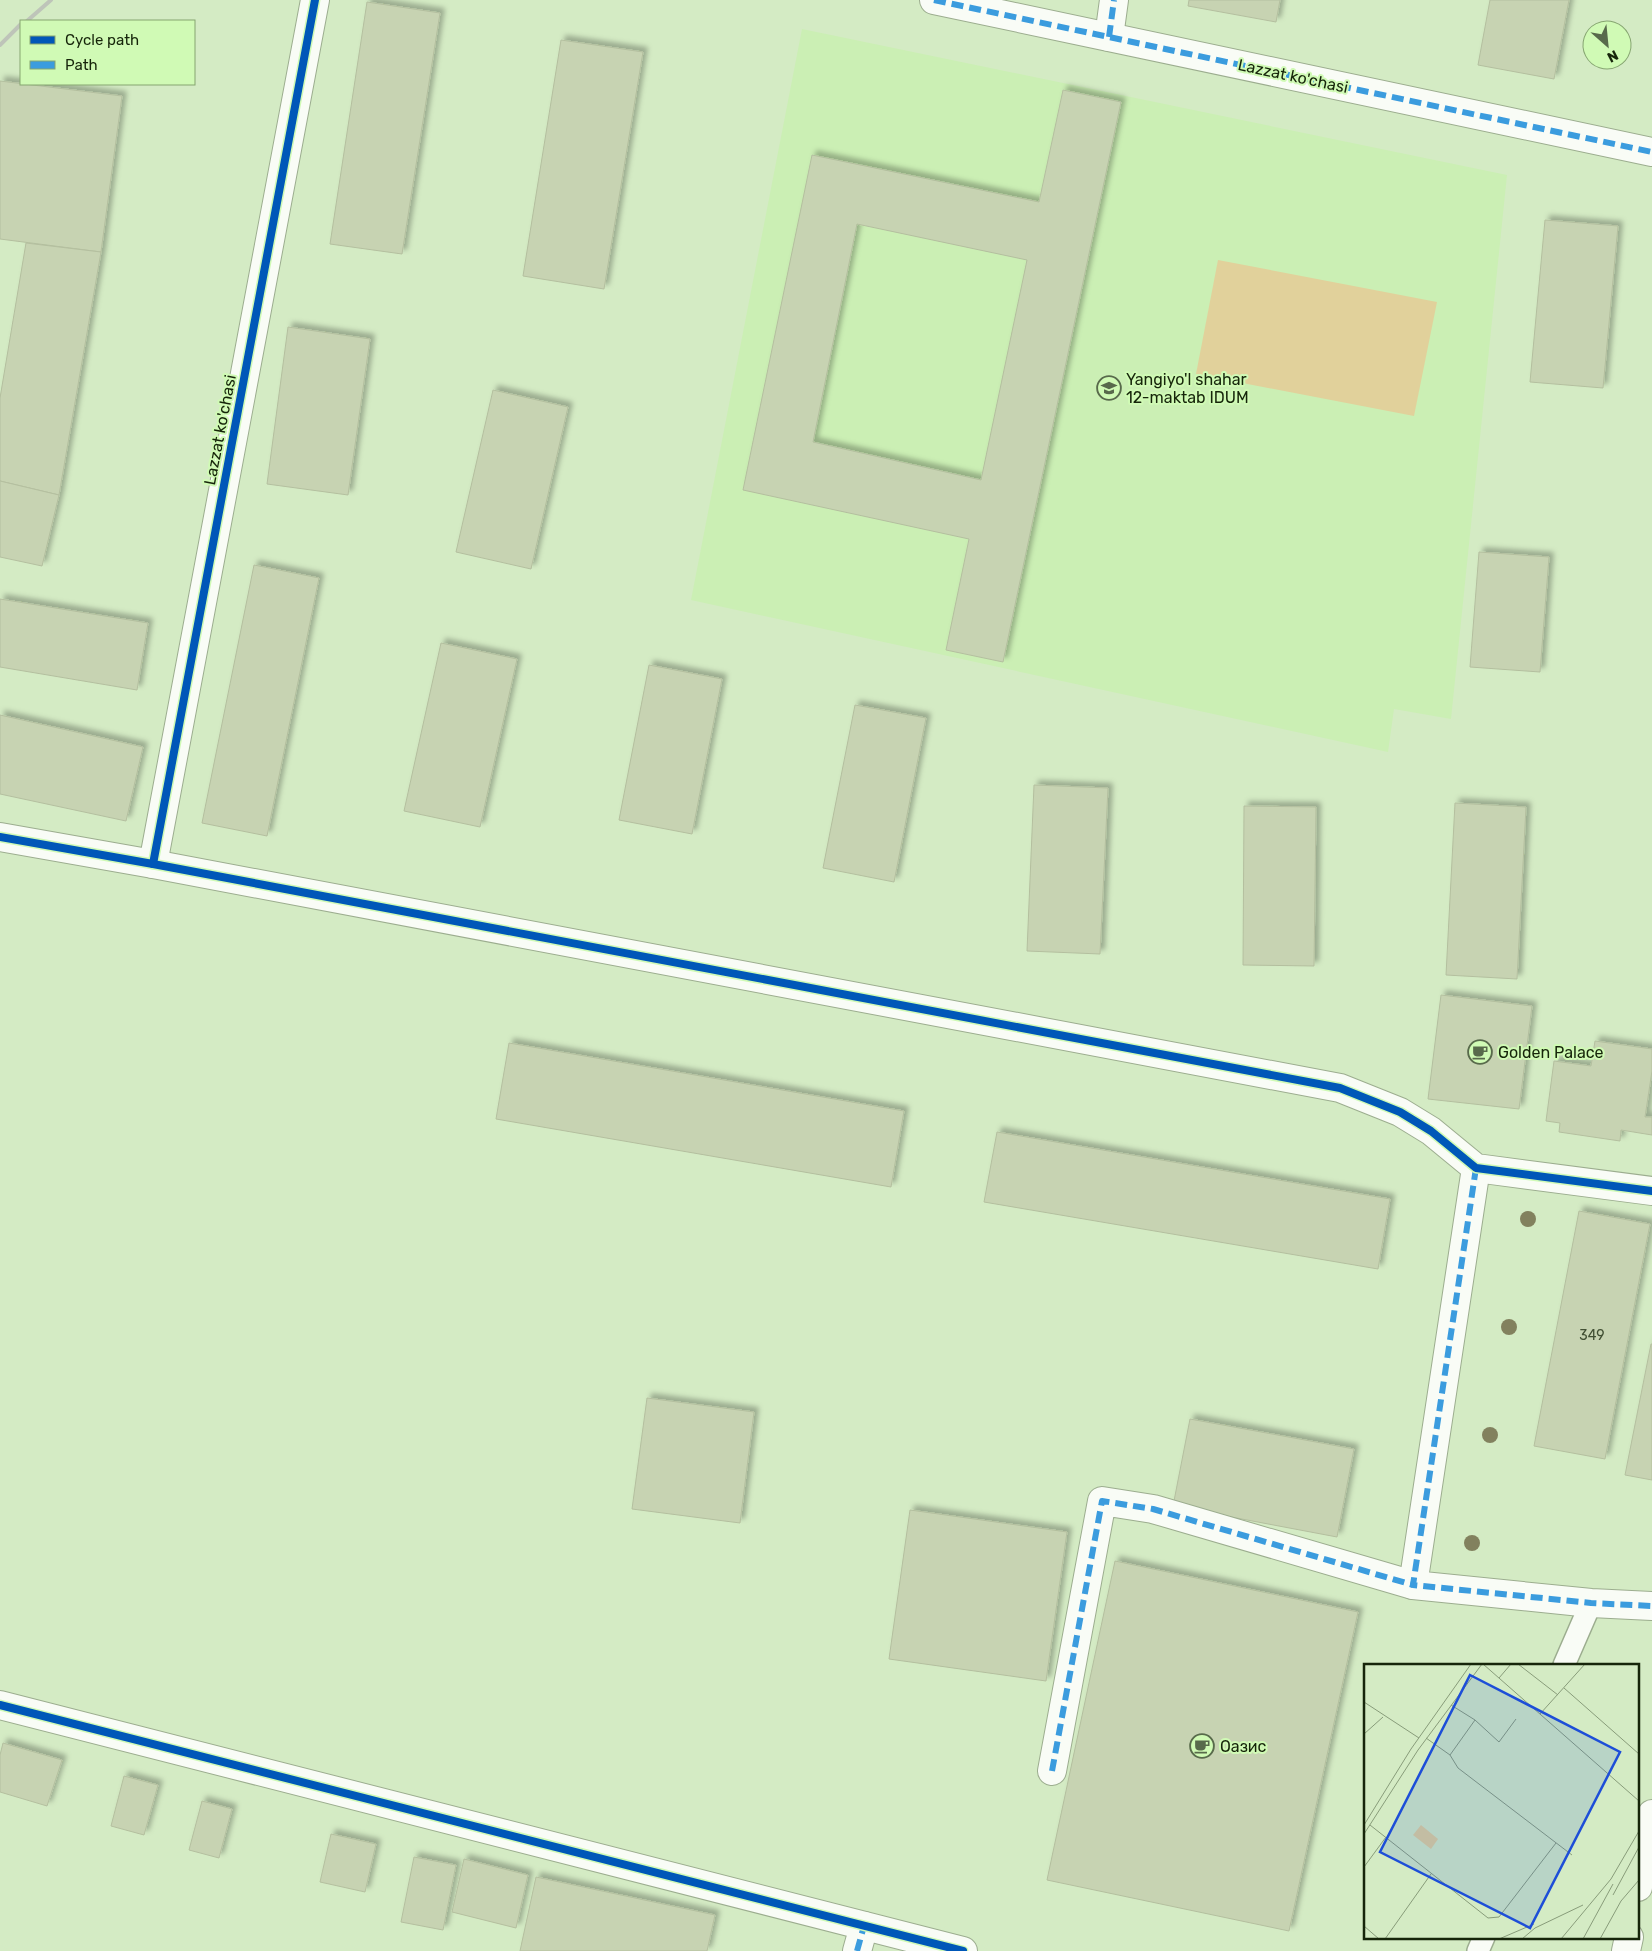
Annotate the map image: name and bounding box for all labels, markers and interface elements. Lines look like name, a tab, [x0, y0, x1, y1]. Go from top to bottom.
legend	[20, 20, 195, 85]
north arrow	[1582, 20, 1632, 70]
text: Cycle path	[65, 31, 139, 49]
text: N	[1604, 46, 1621, 66]
street label: Lazzat ko'chasi	[1236, 55, 1350, 97]
text: Path	[65, 56, 98, 74]
place label: Yangiyo'l shahar 12-maktab IDUM	[1126, 370, 1249, 407]
street label: Lazzat ko'chasi	[200, 373, 240, 487]
school or university icon: Yangiyo'l shahar 12-maktab IDUM	[1096, 375, 1122, 401]
cafe icon: Golden Palace	[1467, 1039, 1493, 1065]
place label: Golden Palace	[1498, 1043, 1604, 1062]
house number: 349	[1579, 1327, 1605, 1344]
inset map	[1364, 1664, 1640, 1938]
cafe icon: Оазис	[1189, 1733, 1215, 1759]
place label: Оазис	[1220, 1737, 1267, 1756]

